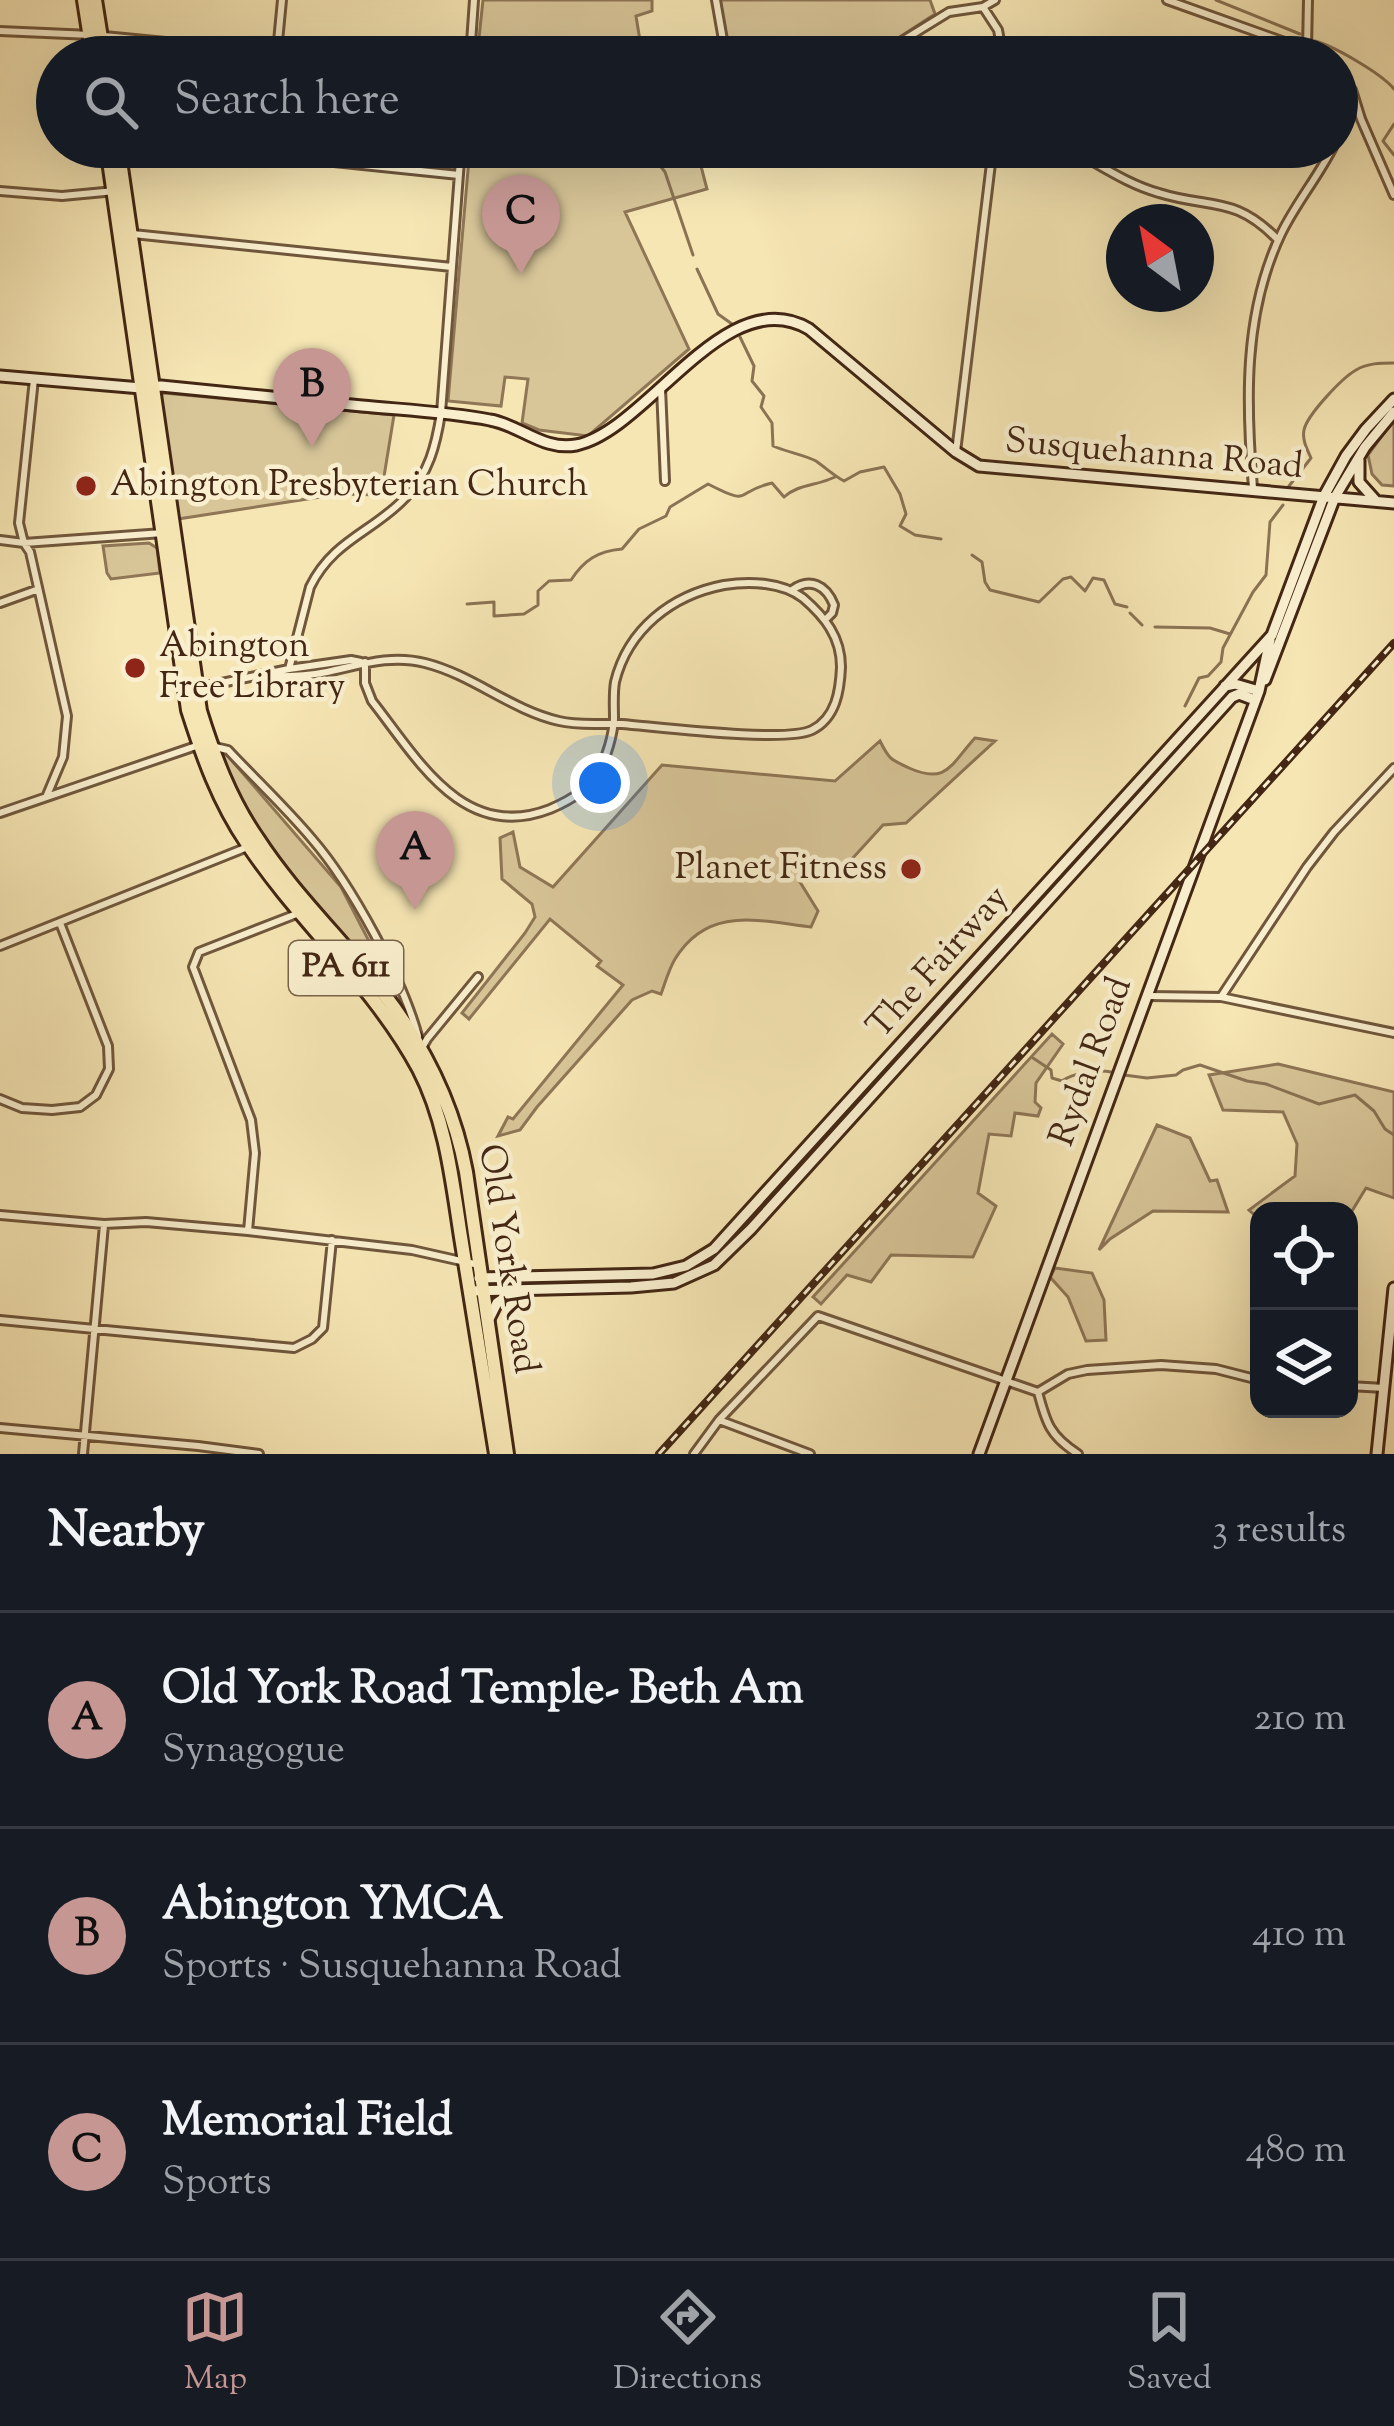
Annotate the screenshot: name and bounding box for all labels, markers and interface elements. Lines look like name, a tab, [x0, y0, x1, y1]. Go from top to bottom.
search box	[36, 36, 1358, 168]
icon: search	[78, 69, 144, 135]
text: Search here	[174, 70, 400, 135]
pin: C	[482, 175, 560, 274]
north arrow	[1106, 204, 1214, 312]
pin: B	[273, 348, 351, 447]
street label: Susquehanna Road	[1003, 416, 1305, 494]
place label: Abington Presbyterian Church	[110, 460, 588, 512]
marker: Abington Presbyterian Church	[73, 473, 99, 499]
place label: Abington Free Library	[159, 621, 345, 714]
marker: Abington Free Library	[122, 655, 148, 681]
your location	[570, 753, 630, 813]
pin: A	[376, 811, 454, 910]
place label: Planet Fitness	[675, 843, 887, 895]
marker: Planet Fitness	[898, 856, 924, 882]
street label: The Fairway	[856, 875, 1022, 1051]
road number: PA 611	[289, 941, 403, 995]
street label: Rydal Road	[1037, 970, 1147, 1154]
street label: Old York Road	[463, 1140, 551, 1378]
map controls	[1250, 1202, 1358, 1418]
button: locate	[1250, 1202, 1358, 1310]
button: layers	[1250, 1310, 1358, 1418]
text: Nearby	[48, 1496, 205, 1569]
text: 3 results	[1212, 1504, 1346, 1560]
text: Old York Road Temple- Beth Am	[162, 1659, 804, 1724]
text: A	[71, 1692, 103, 1748]
text: 210 m	[1254, 1692, 1346, 1748]
text: Synagogue	[162, 1724, 345, 1780]
text: Abington YMCA	[162, 1875, 503, 1940]
text: B	[75, 1908, 99, 1964]
text: 410 m	[1252, 1908, 1346, 1964]
text: Sports · Susquehanna Road	[162, 1940, 622, 1996]
text: Memorial Field	[162, 2091, 453, 2156]
text: C	[71, 2124, 103, 2180]
text: 480 m	[1246, 2124, 1346, 2180]
text: Sports	[162, 2156, 272, 2212]
tab: Map	[182, 2284, 248, 2404]
tab: Directions	[613, 2284, 762, 2404]
tab: Saved	[1127, 2284, 1212, 2404]

